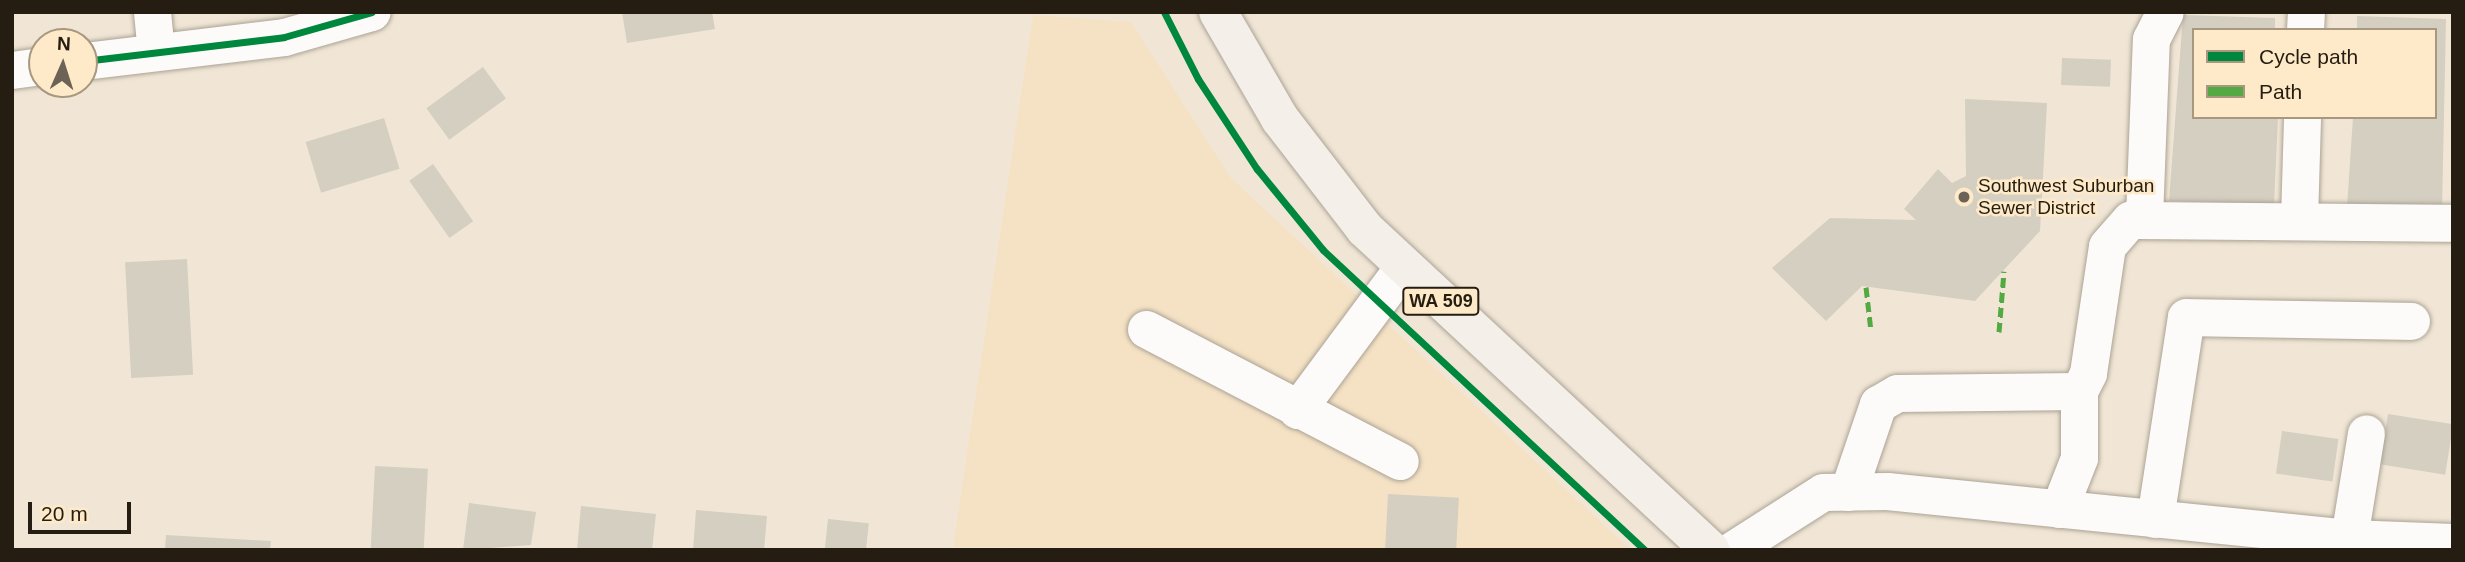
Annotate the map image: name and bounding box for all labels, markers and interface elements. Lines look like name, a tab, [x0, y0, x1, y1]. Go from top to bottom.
north arrow	[28, 28, 98, 98]
legend	[2192, 28, 2437, 119]
text: N	[57, 33, 71, 54]
text: Cycle path	[2259, 45, 2358, 68]
text: Path	[2259, 80, 2302, 103]
place label: Southwest Suburban Sewer District	[1978, 175, 2154, 219]
marker: Southwest Suburban Sewer District	[1956, 189, 1972, 205]
road number: WA 509	[1401, 286, 1481, 316]
scale bar	[32, 489, 135, 532]
text: 20 m	[41, 502, 88, 525]

